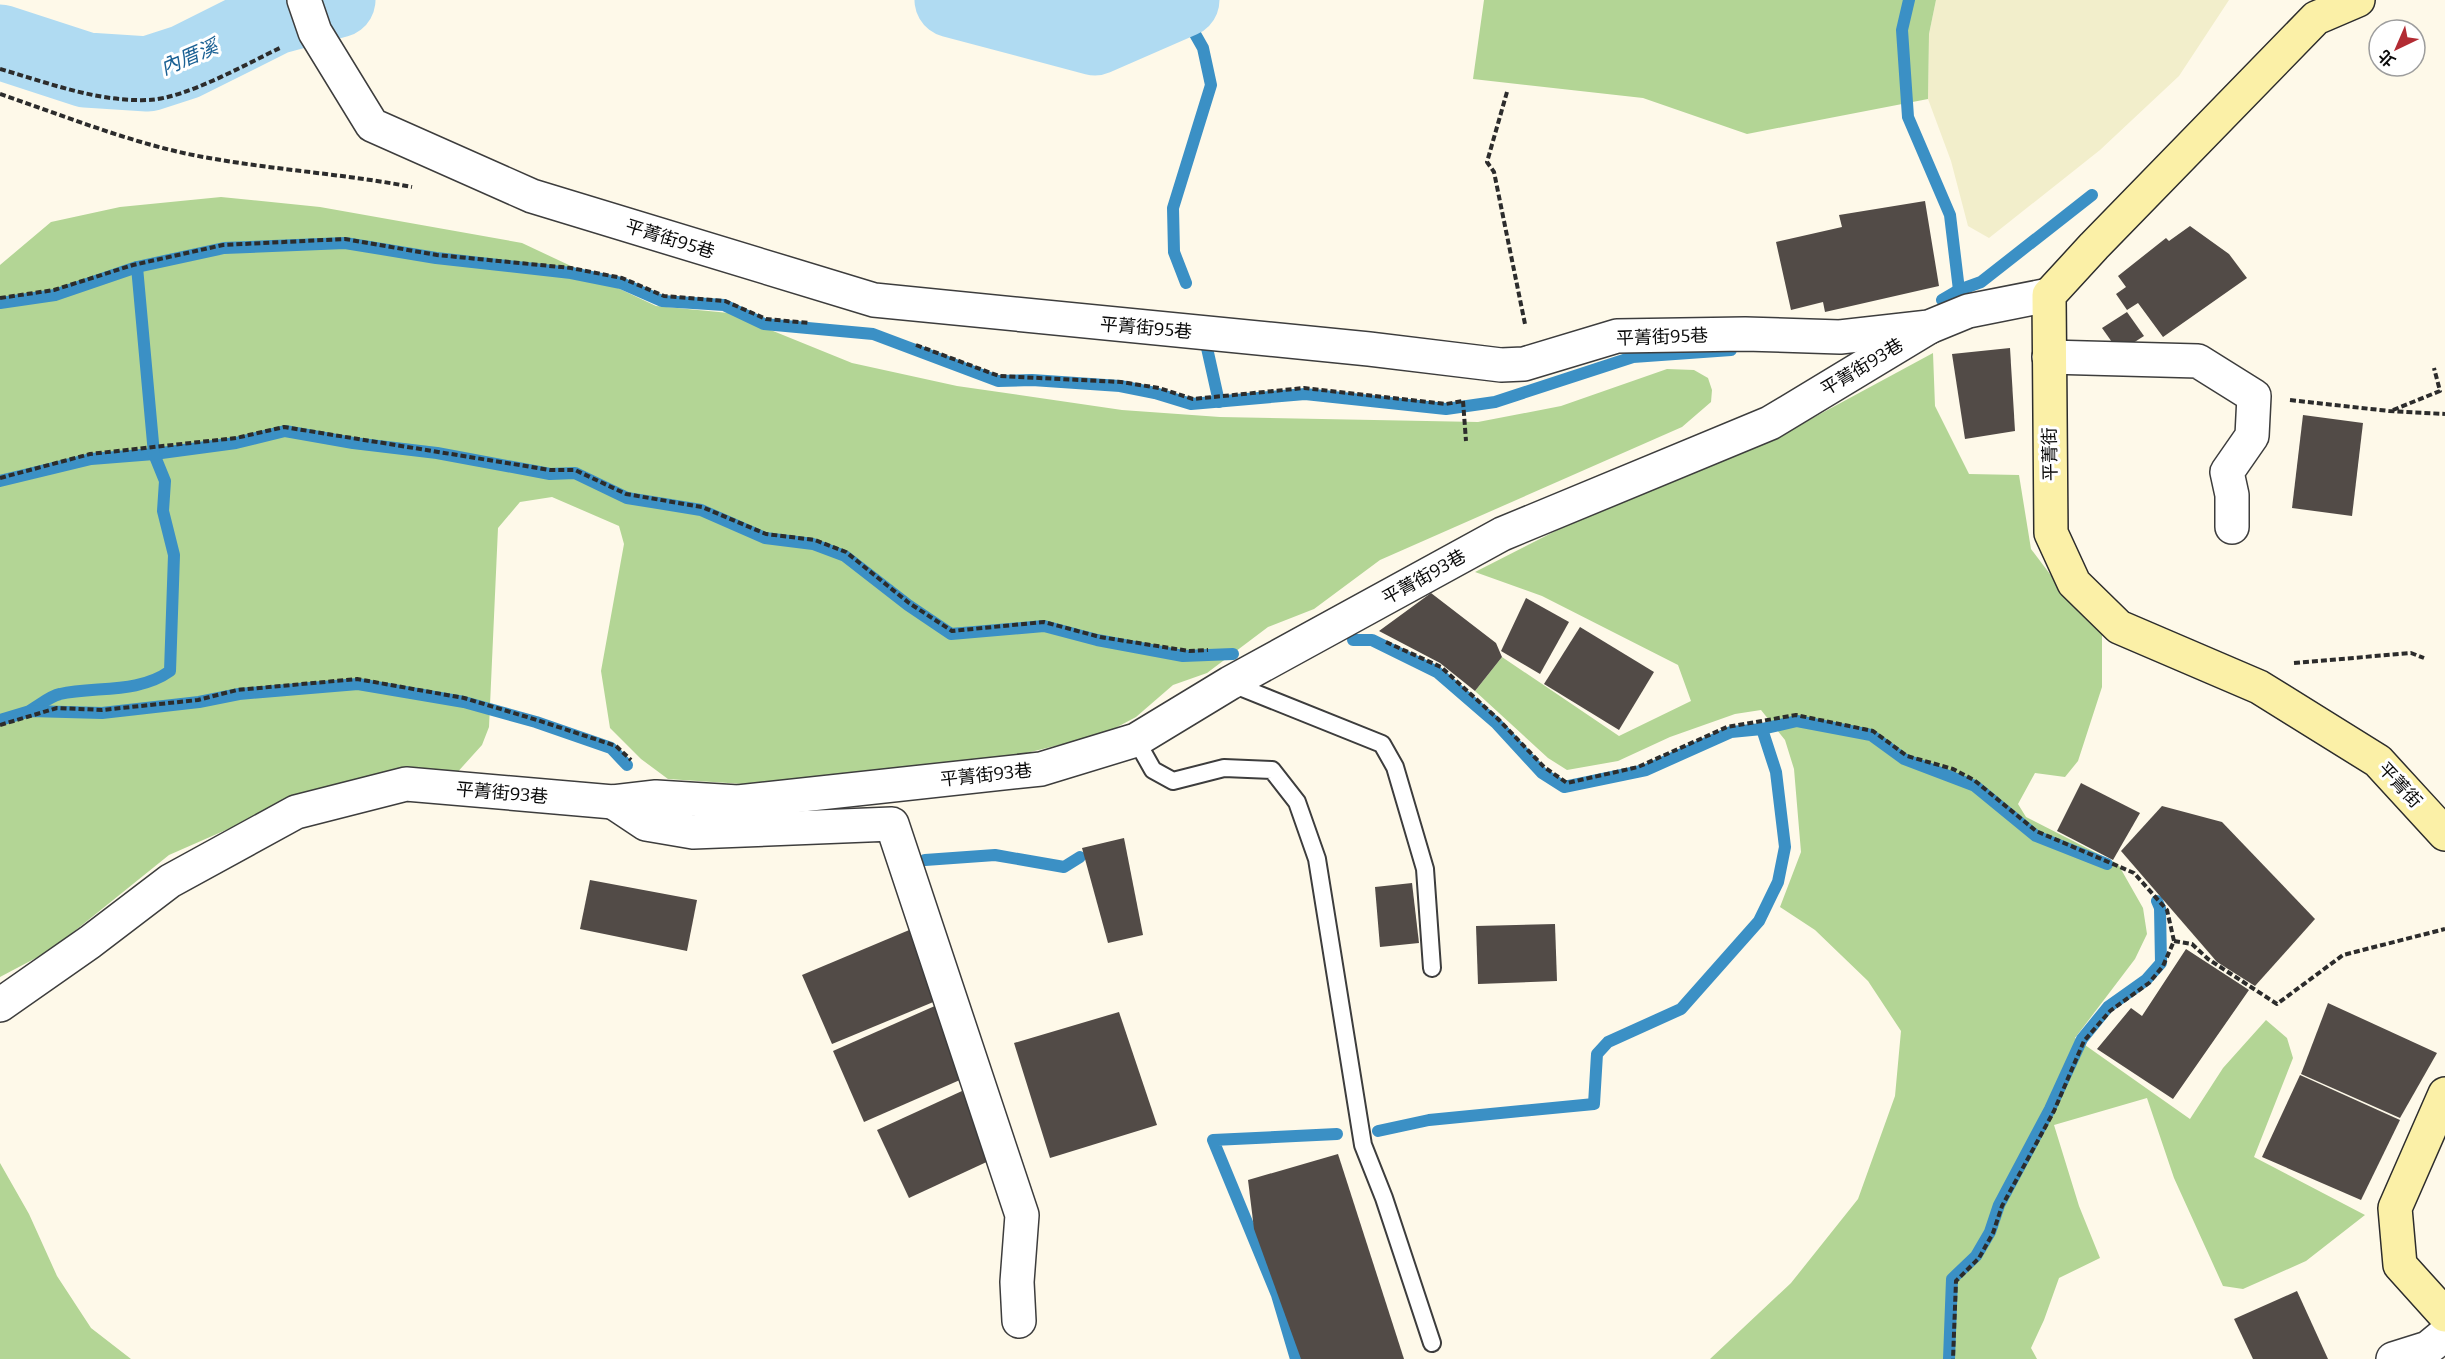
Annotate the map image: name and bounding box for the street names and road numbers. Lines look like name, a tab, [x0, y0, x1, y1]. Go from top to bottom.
street label: 平菁街95巷	[623, 215, 717, 263]
street label: 平菁街95巷	[1099, 313, 1193, 343]
street label: 平菁街95巷	[1616, 324, 1708, 350]
street label: 平菁街93巷	[1817, 334, 1907, 400]
street label: 平菁街	[2039, 427, 2061, 481]
street label: 平菁街93巷	[1378, 545, 1470, 609]
street label: 平菁街	[2374, 758, 2426, 812]
street label: 平菁街93巷	[939, 759, 1033, 791]
street label: 平菁街93巷	[455, 778, 549, 808]

